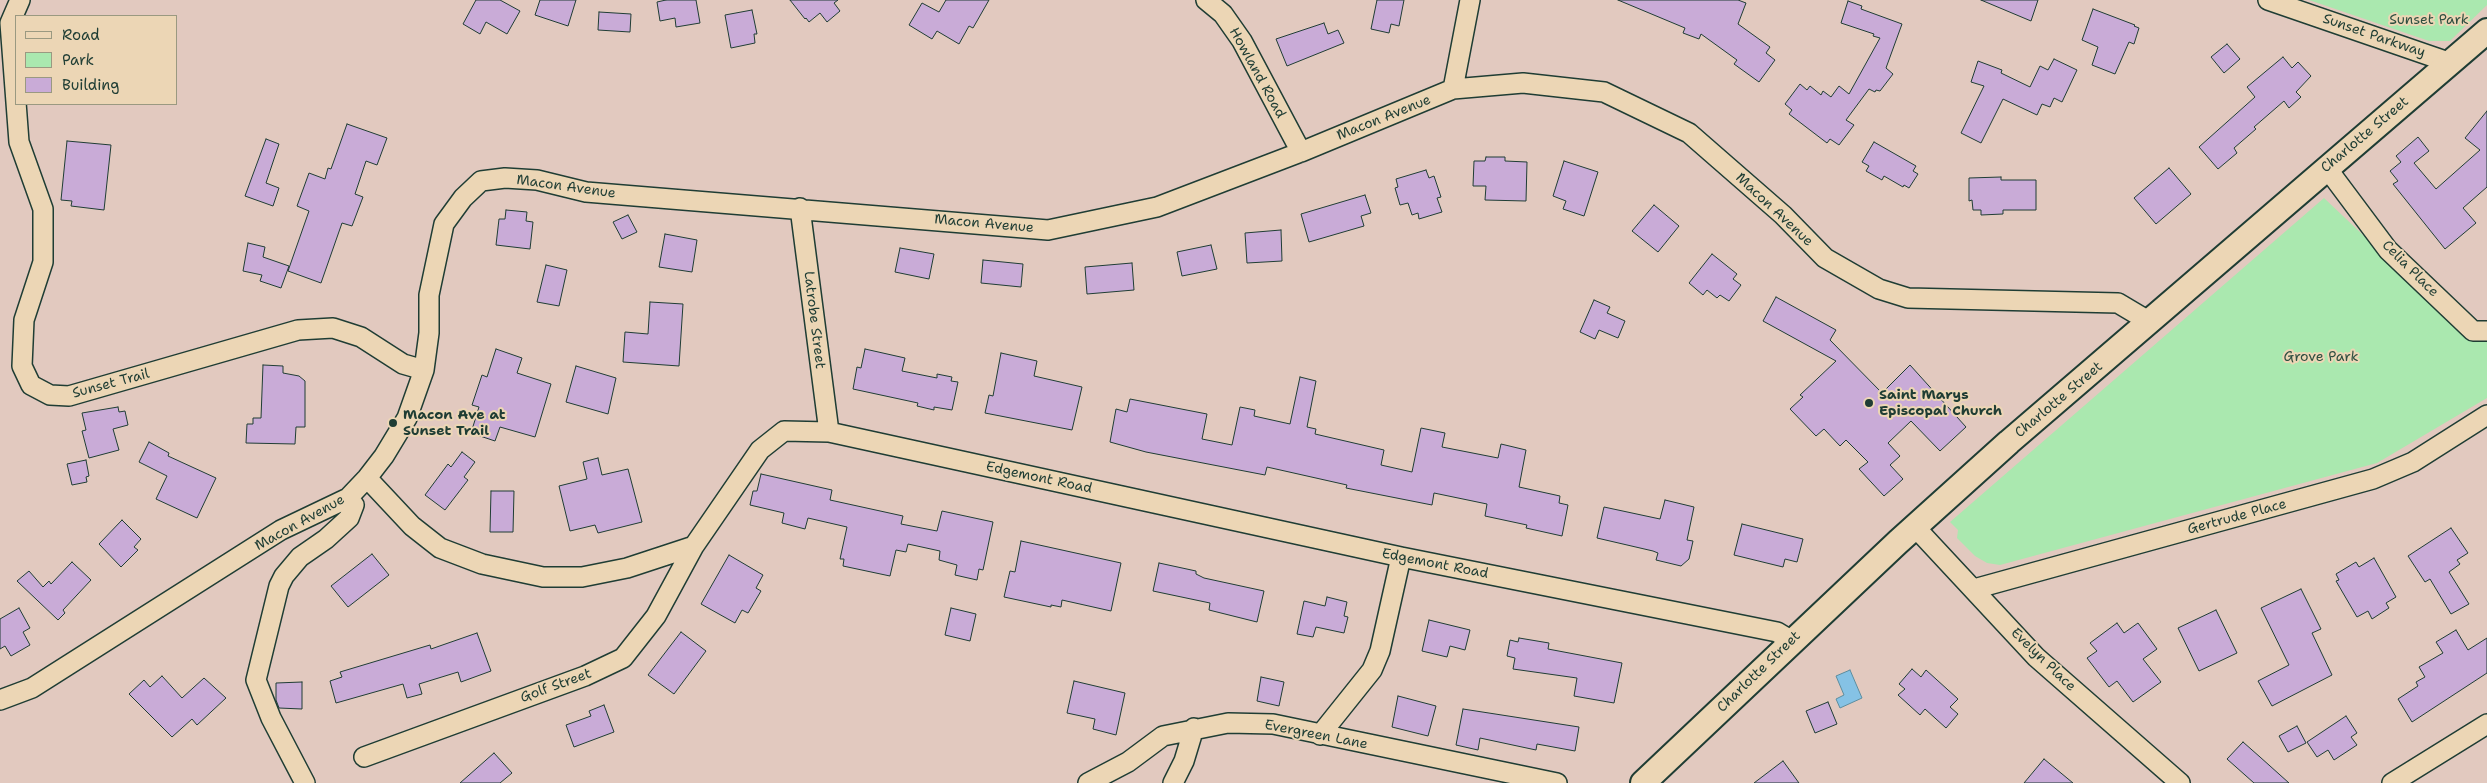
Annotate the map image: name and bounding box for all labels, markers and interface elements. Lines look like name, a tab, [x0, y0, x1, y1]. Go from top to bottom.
street label: Sunset Parkway	[2320, 11, 2428, 61]
park label: Sunset Park	[2389, 12, 2469, 28]
legend	[15, 15, 178, 105]
text: Road	[62, 25, 100, 45]
street label: Howland Road	[1225, 25, 1289, 121]
text: Park	[62, 50, 94, 70]
text: Building	[62, 75, 119, 95]
street label: Macon Avenue	[1335, 91, 1433, 145]
street label: Charlotte Street	[2318, 93, 2412, 177]
street label: Macon Avenue	[1732, 170, 1816, 250]
street label: Macon Avenue	[515, 172, 617, 202]
street label: Macon Avenue	[933, 211, 1035, 237]
street label: Celia Place	[2378, 237, 2442, 301]
street label: Latrobe Street	[800, 270, 828, 370]
park label: Grove Park	[2284, 349, 2358, 365]
street label: Charlotte Street	[2012, 358, 2106, 442]
street label: Sunset Trail	[71, 366, 151, 402]
place label: Saint Marys Episcopal Church	[1879, 387, 2002, 420]
marker: Saint Marys Episcopal Church	[1863, 397, 1875, 409]
place label: Macon Ave at Sunset Trail	[403, 407, 506, 440]
marker: Macon Ave at Sunset Trail	[387, 417, 399, 429]
street label: Edgemont Road	[984, 459, 1094, 497]
street label: Macon Avenue	[252, 491, 348, 555]
street label: Gertrude Place	[2186, 496, 2288, 538]
street label: Edgemont Road	[1380, 545, 1490, 583]
street label: Evelyn Place	[2007, 625, 2079, 695]
street label: Charlotte Street	[1714, 628, 1804, 716]
street label: Golf Street	[518, 665, 594, 707]
street label: Evergreen Lane	[1263, 717, 1369, 753]

